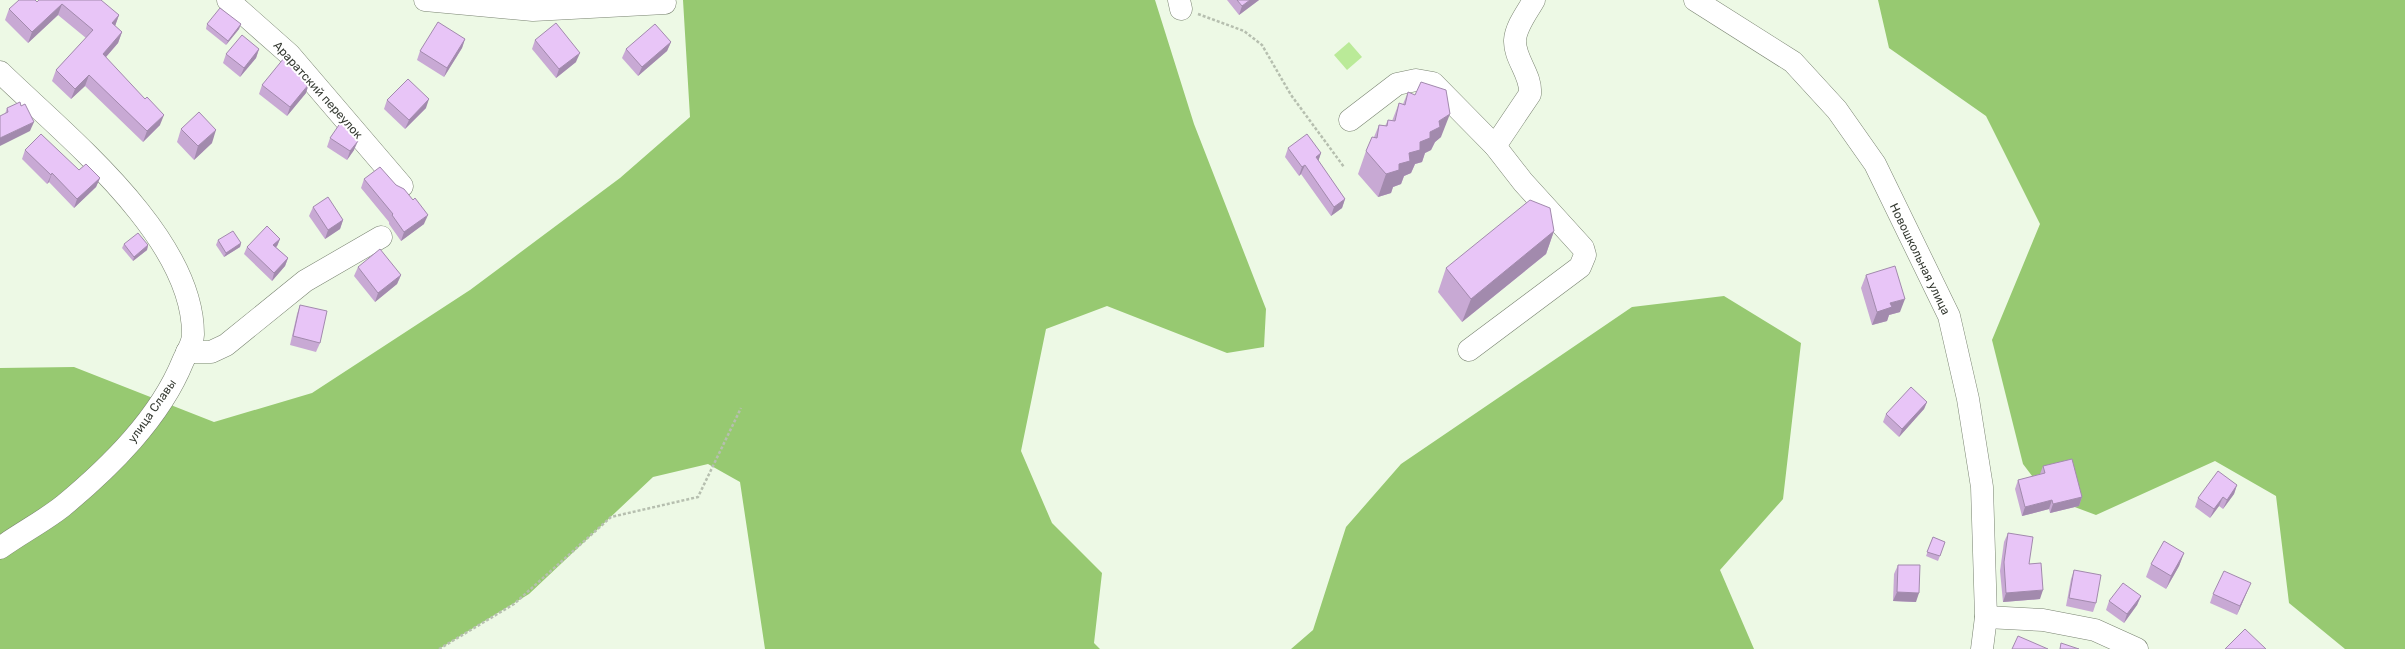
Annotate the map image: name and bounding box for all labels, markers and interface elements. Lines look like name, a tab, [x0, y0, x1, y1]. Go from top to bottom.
street label: Араратский переулок	[271, 38, 366, 142]
street label: Новошкольная улица	[1887, 201, 1953, 317]
street label: улица Славы	[125, 377, 179, 445]

